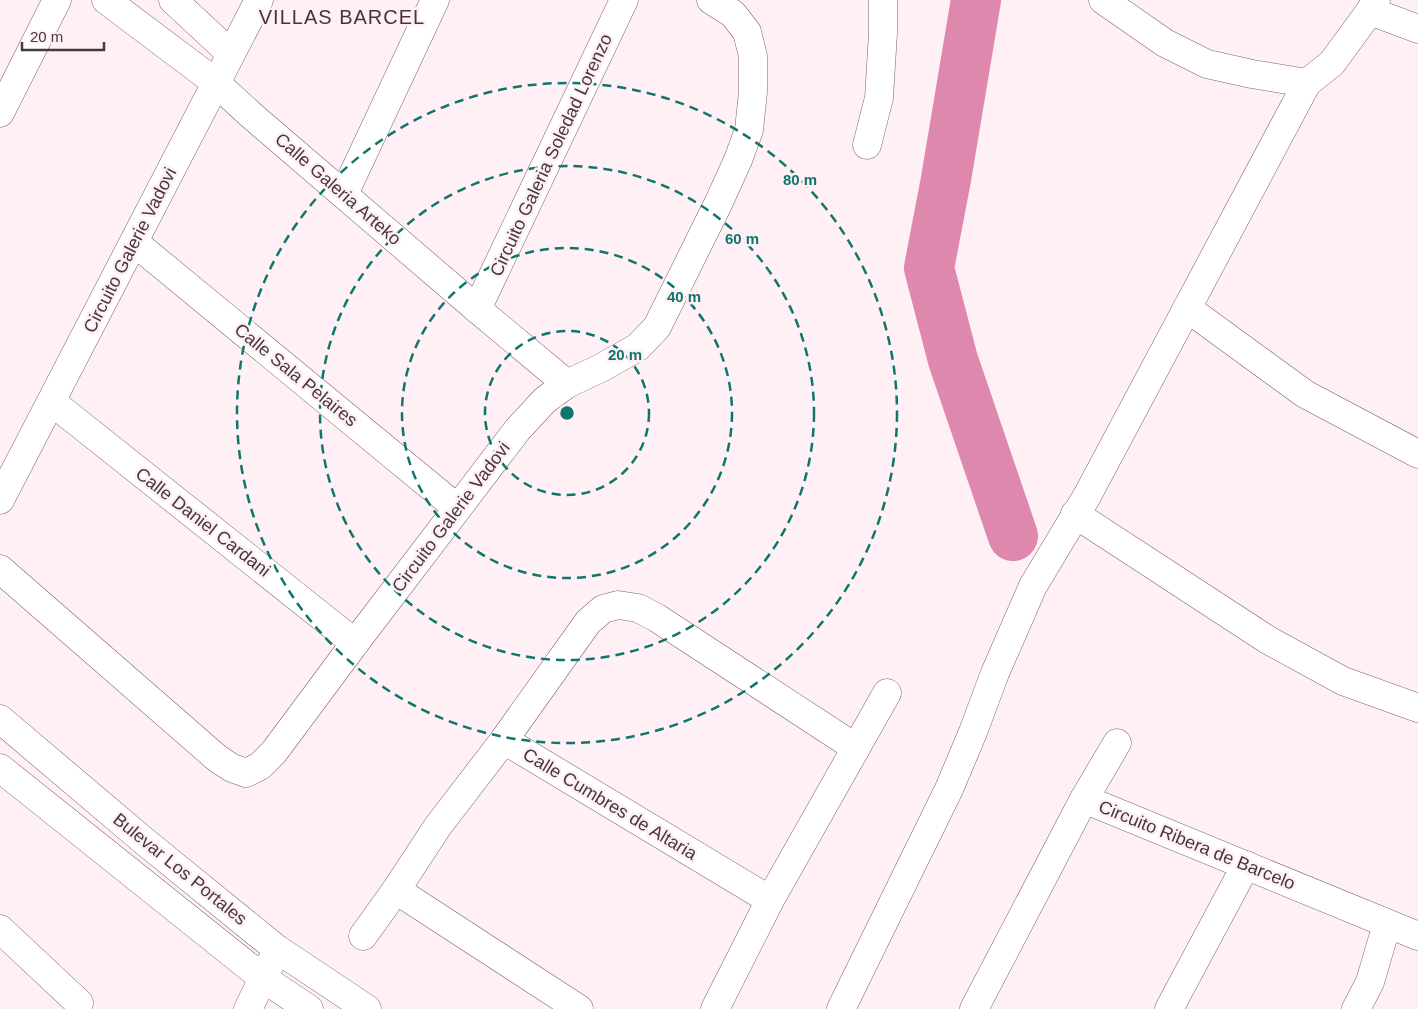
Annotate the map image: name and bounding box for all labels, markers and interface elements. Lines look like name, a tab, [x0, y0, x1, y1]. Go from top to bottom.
district label: VILLAS BARCEL	[259, 6, 425, 28]
scale bar	[22, 20, 105, 52]
text: 20 m	[30, 28, 63, 45]
street label: Circuito Galeria Soledad Lorenzo	[486, 31, 616, 279]
street label: Calle Galeria Arteko	[271, 129, 405, 249]
street label: Circuito Galerie Vadovi	[80, 164, 180, 336]
text: 80 m	[783, 171, 817, 188]
text: 60 m	[725, 230, 759, 247]
text: 40 m	[667, 288, 701, 305]
street label: Calle Sala Pelaires	[231, 319, 361, 431]
text: 20 m	[608, 346, 642, 363]
centre of rings	[558, 404, 576, 422]
street label: Circuito Galerie Vadovi	[388, 438, 514, 596]
street label: Calle Daniel Cardani	[132, 463, 274, 581]
street label: Calle Cumbres de Altaria	[520, 744, 701, 864]
street label: Circuito Ribera de Barcelo	[1096, 796, 1298, 894]
street label: Bulevar Los Portales	[109, 809, 251, 929]

